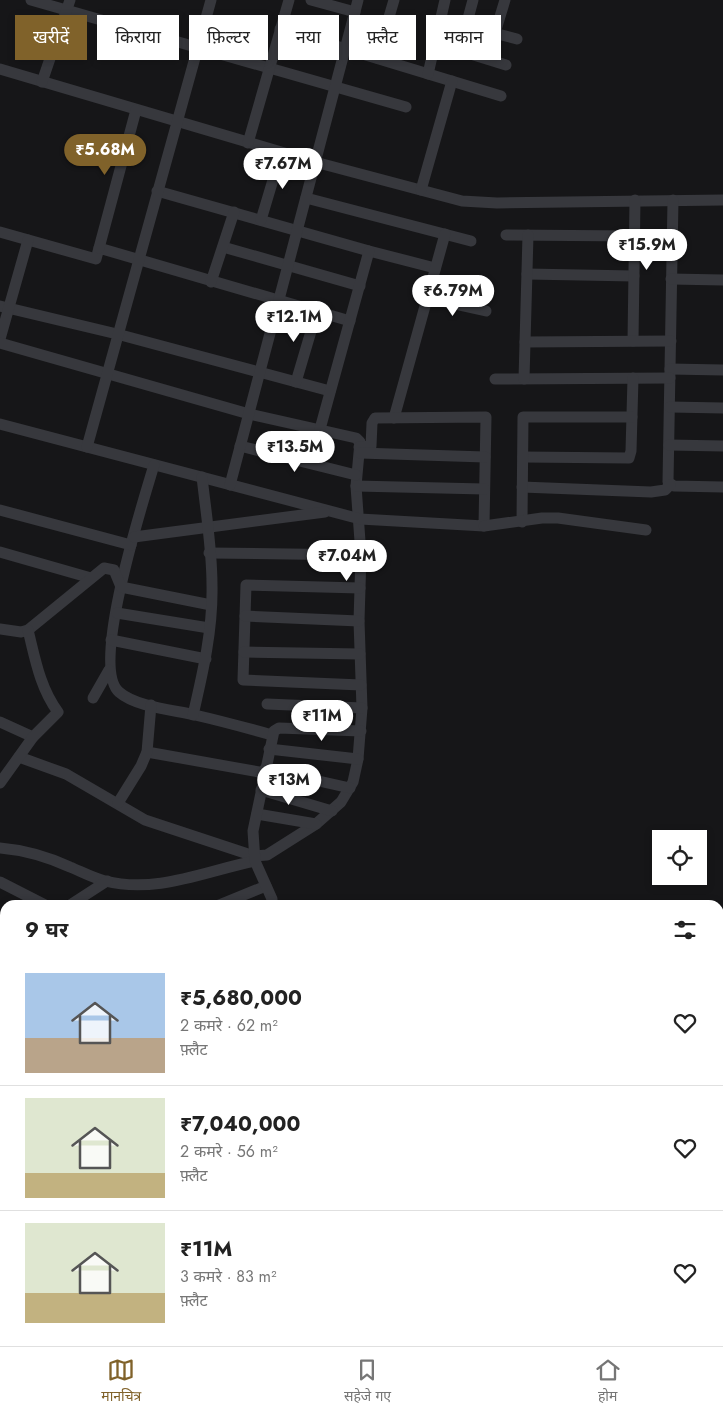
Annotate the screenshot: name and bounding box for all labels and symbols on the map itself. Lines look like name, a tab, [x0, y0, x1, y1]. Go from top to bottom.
pin: ₹5.68M	[64, 134, 146, 176]
pin: ₹7.67M	[242, 148, 324, 190]
pin: ₹15.9M	[606, 228, 688, 271]
pin: ₹6.79M	[412, 274, 494, 317]
pin: ₹12.1M	[253, 300, 335, 343]
pin: ₹13.5M	[254, 430, 336, 473]
pin: ₹7.04M	[306, 540, 388, 582]
pin: ₹11M	[292, 700, 352, 742]
pin: ₹13M	[259, 764, 319, 806]

